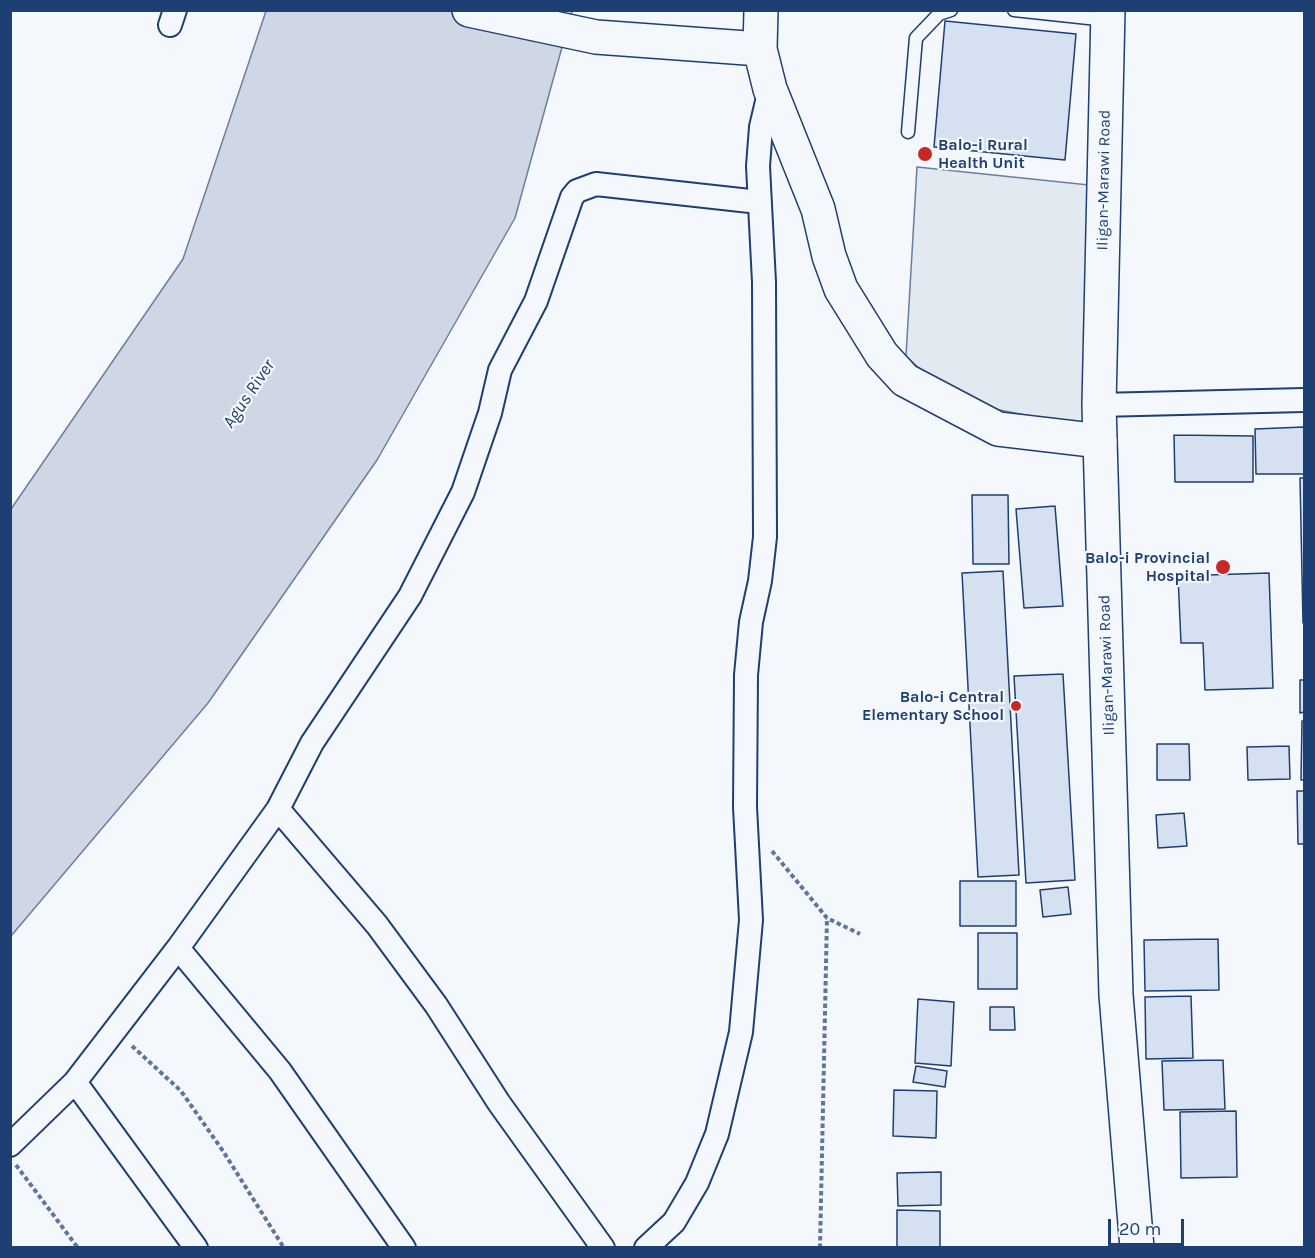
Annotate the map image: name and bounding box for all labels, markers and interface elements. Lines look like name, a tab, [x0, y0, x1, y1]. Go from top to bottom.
street label: Iligan-Marawi Road	[1093, 109, 1115, 251]
place label: Balo-i Rural Health Unit	[938, 135, 1028, 173]
marker: Balo-i Rural Health Unit	[916, 145, 934, 163]
water label: Agus River	[218, 356, 280, 432]
place label: Balo-i Provincial Hospital	[1085, 548, 1210, 586]
marker: Balo-i Provincial Hospital	[1214, 558, 1232, 576]
street label: Iligan-Marawi Road	[1095, 594, 1119, 736]
place label: Balo-i Central Elementary School	[862, 687, 1004, 725]
marker: Balo-i Central Elementary School	[1009, 699, 1023, 713]
scale bar	[1111, 1207, 1188, 1245]
text: 20 m	[1119, 1218, 1161, 1240]

